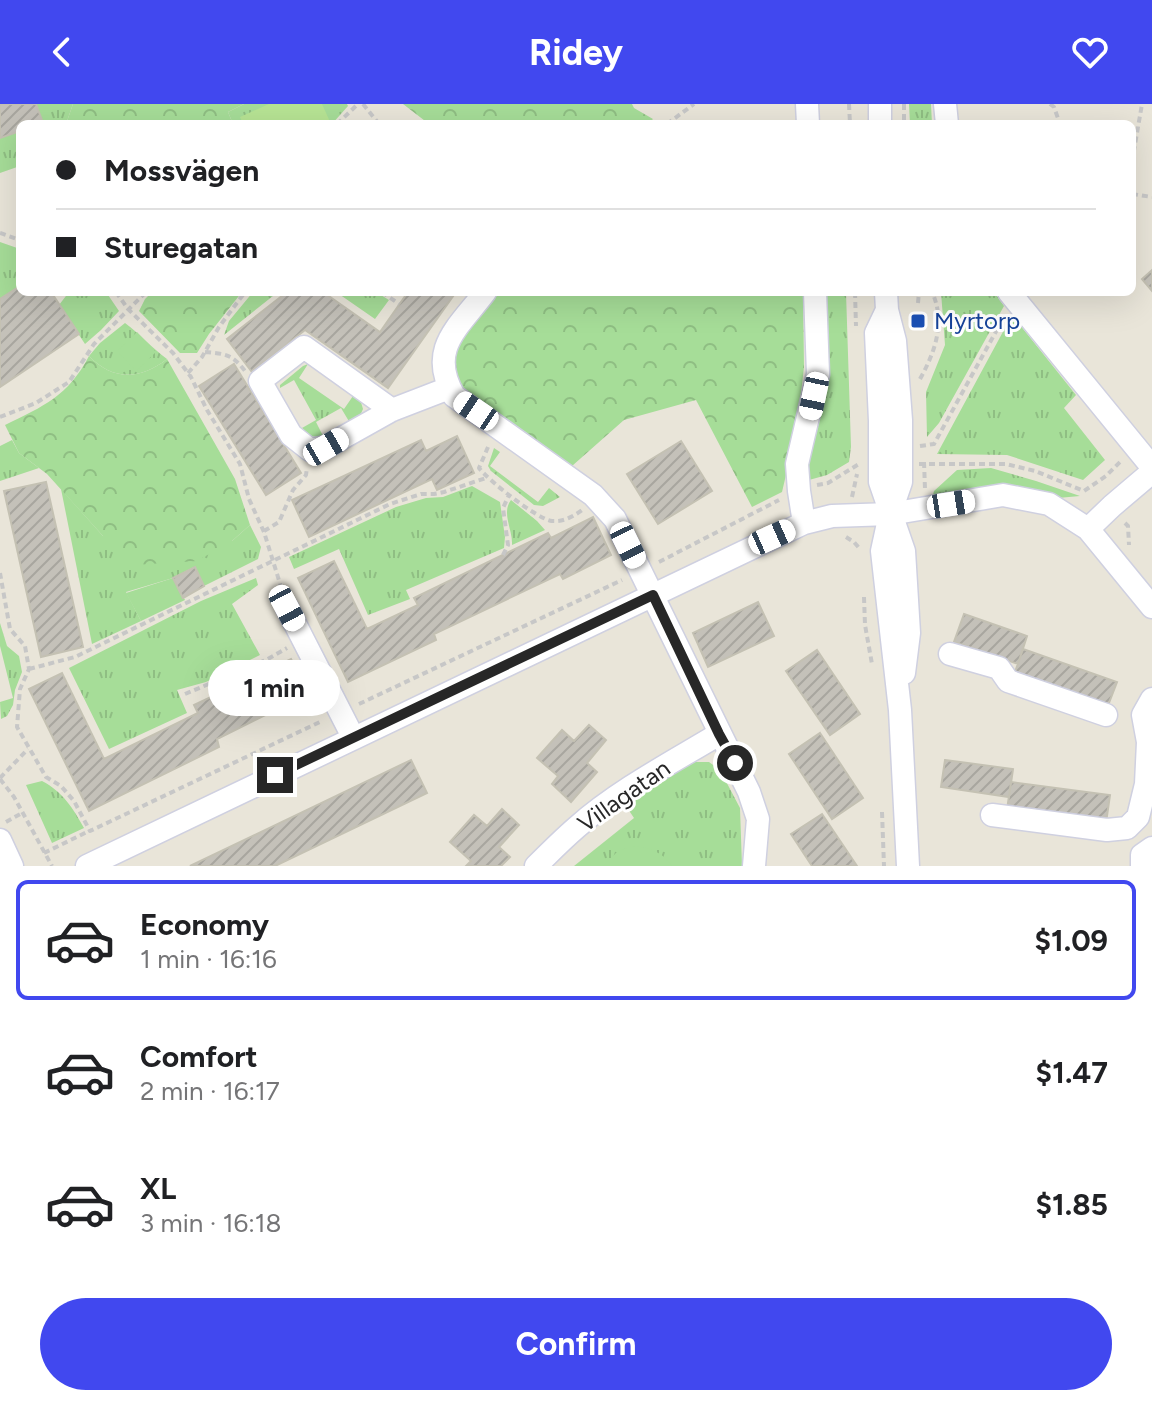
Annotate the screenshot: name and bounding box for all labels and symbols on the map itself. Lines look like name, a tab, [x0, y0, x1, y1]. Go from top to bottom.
place label: Myrtorp	[934, 306, 1020, 335]
marker: Myrtorp	[909, 312, 927, 330]
car	[797, 370, 831, 422]
car	[449, 388, 503, 434]
car	[299, 425, 353, 469]
car	[925, 488, 977, 520]
car	[745, 516, 799, 558]
car	[607, 518, 649, 572]
car	[265, 581, 309, 635]
callout: 1 min	[209, 659, 341, 715]
route start	[717, 745, 753, 781]
street label: Villagatan	[572, 753, 675, 838]
route end	[257, 757, 293, 793]

